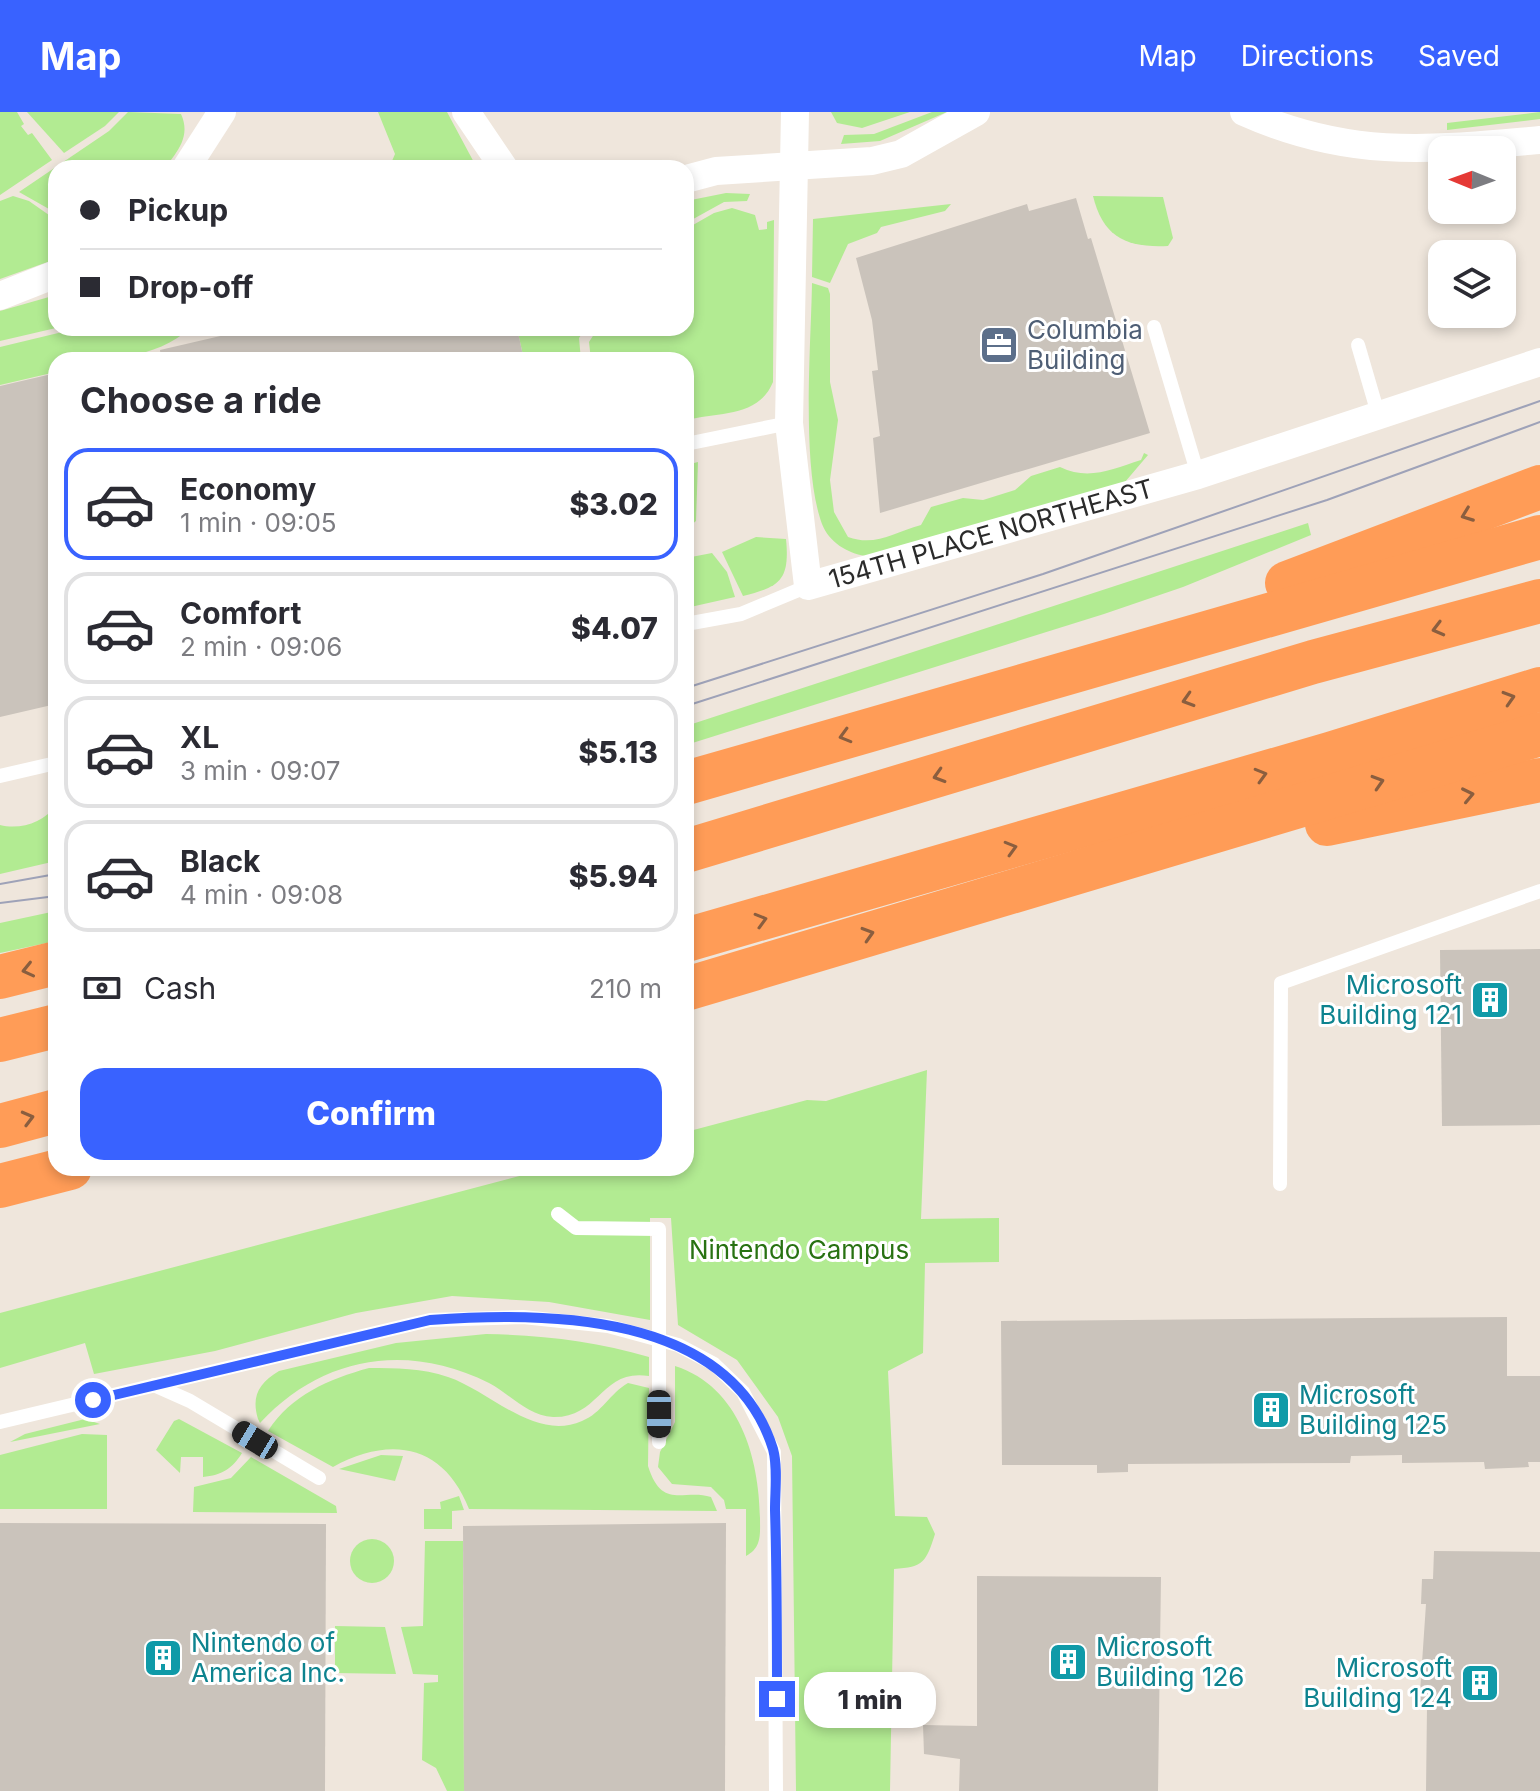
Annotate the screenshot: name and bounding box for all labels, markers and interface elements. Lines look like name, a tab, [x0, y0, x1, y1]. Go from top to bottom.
text: Map	[40, 33, 121, 79]
text: Map	[1138, 39, 1197, 73]
text: Directions	[1241, 39, 1374, 73]
text: Saved	[1418, 39, 1500, 73]
north arrow	[1428, 136, 1516, 224]
map controls	[1428, 136, 1516, 328]
text: Pickup	[128, 192, 228, 228]
button: layers	[1428, 240, 1516, 328]
text: Drop-off	[128, 269, 254, 305]
place label: Columbia Building	[1027, 314, 1143, 375]
office icon: Columbia Building	[978, 324, 1020, 366]
text: Choose a ride	[80, 378, 322, 422]
icon: car	[84, 468, 156, 540]
text: Economy	[180, 471, 316, 507]
street label: 154TH PLACE NORTHEAST	[825, 472, 1157, 595]
text: $3.02	[570, 486, 658, 522]
one-way arrow	[1461, 505, 1475, 522]
text: 1 min · 09:05	[180, 507, 337, 538]
icon: car	[84, 592, 156, 664]
text: Comfort	[180, 595, 301, 631]
text: $4.07	[571, 610, 658, 646]
one-way arrow	[1431, 619, 1445, 636]
text: 2 min · 09:06	[180, 631, 342, 662]
one-way arrow	[1181, 691, 1195, 707]
one-way arrow	[1502, 691, 1515, 707]
icon: car	[84, 716, 156, 788]
text: XL	[180, 719, 219, 755]
one-way arrow	[838, 727, 852, 743]
text: $5.13	[579, 734, 658, 770]
text: 3 min · 09:07	[180, 755, 341, 786]
one-way arrow	[933, 766, 947, 782]
one-way arrow	[1253, 768, 1267, 784]
one-way arrow	[1371, 775, 1384, 791]
one-way arrow	[1461, 787, 1474, 804]
icon: car	[84, 840, 156, 912]
one-way arrow	[1004, 841, 1018, 857]
text: Black	[180, 843, 260, 879]
text: $5.94	[569, 858, 658, 894]
text: 4 min · 09:08	[180, 879, 343, 910]
one-way arrow	[754, 912, 768, 929]
one-way arrow	[861, 927, 875, 943]
one-way arrow	[22, 961, 35, 978]
icon: cash	[80, 966, 124, 1010]
place label: Microsoft Building 121	[1319, 969, 1462, 1030]
text: Cash	[144, 970, 216, 1006]
text: 210 m	[589, 973, 662, 1004]
building icon: Microsoft Building 121	[1469, 979, 1511, 1021]
button: Confirm	[80, 1068, 662, 1160]
one-way arrow	[21, 1111, 34, 1128]
park label: Nintendo Campus	[689, 1234, 909, 1265]
place label: Microsoft Building 125	[1299, 1379, 1447, 1440]
route start	[75, 1382, 111, 1418]
building icon: Microsoft Building 125	[1250, 1389, 1292, 1431]
car	[647, 1390, 671, 1438]
car	[228, 1417, 282, 1463]
place label: Nintendo of America Inc.	[191, 1627, 345, 1688]
place label: Microsoft Building 126	[1096, 1631, 1244, 1692]
building icon: Nintendo of America Inc.	[142, 1637, 184, 1679]
building icon: Microsoft Building 126	[1047, 1641, 1089, 1683]
place label: Microsoft Building 124	[1303, 1652, 1452, 1713]
building icon: Microsoft Building 124	[1459, 1662, 1501, 1704]
callout: 1 min	[805, 1671, 937, 1727]
route end	[759, 1681, 795, 1717]
text: 1 min	[837, 1684, 903, 1715]

